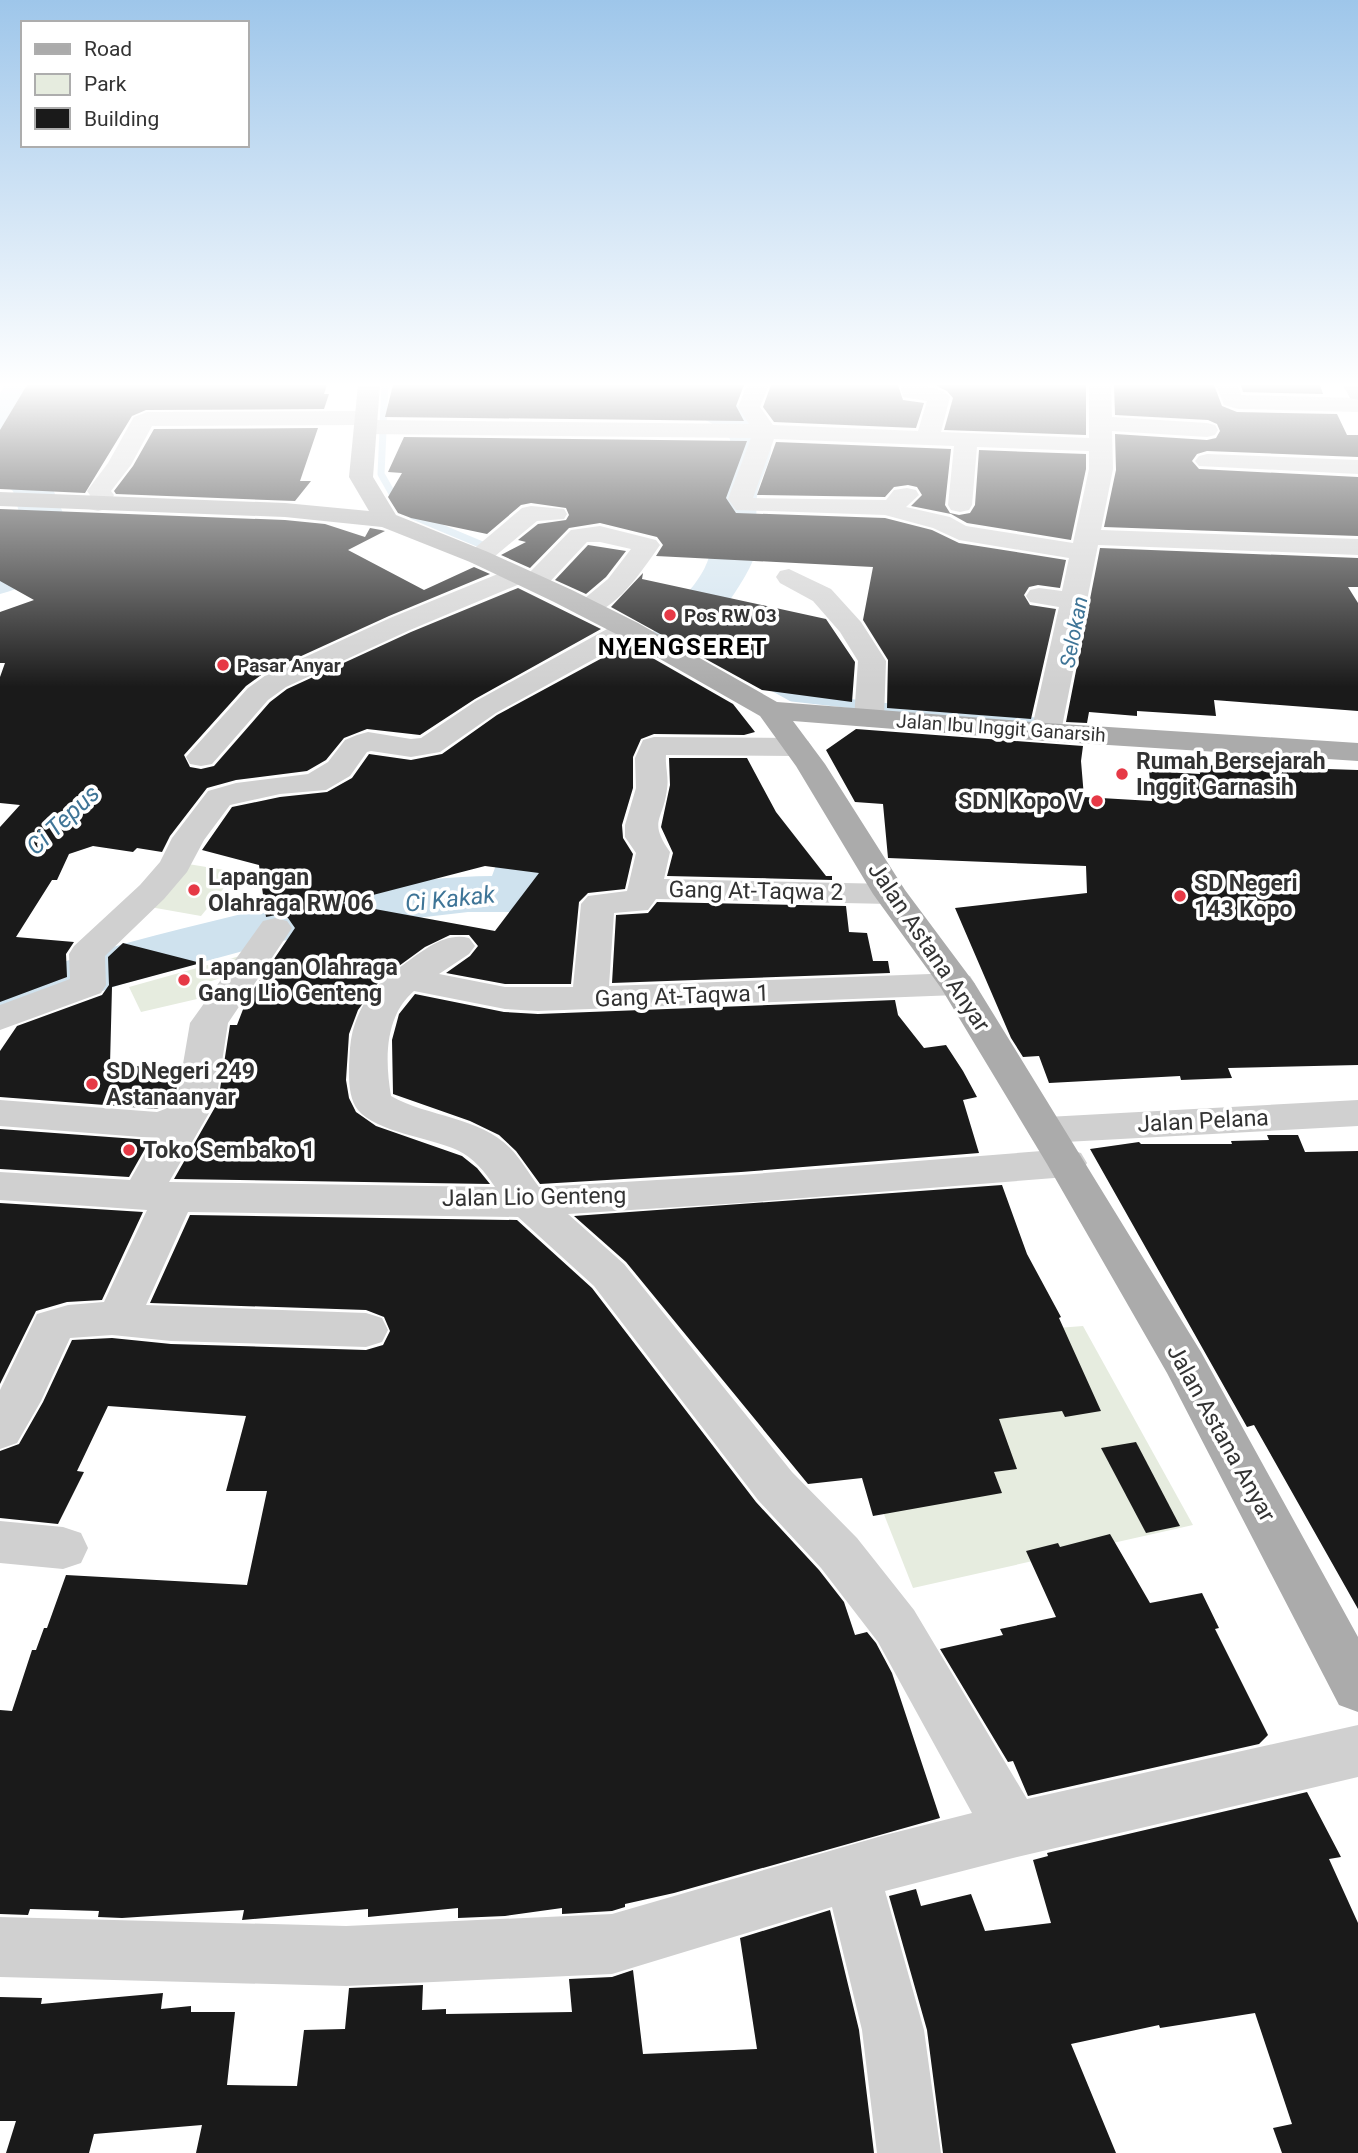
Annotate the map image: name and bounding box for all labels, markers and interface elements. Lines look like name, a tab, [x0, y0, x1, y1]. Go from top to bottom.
legend	[21, 21, 248, 147]
text: Road	[84, 37, 132, 61]
text: Park	[84, 72, 127, 96]
text: Building	[84, 107, 159, 131]
water label: Selokan	[1055, 594, 1093, 670]
place label: Pos RW 03	[684, 604, 777, 627]
marker: Pos RW 03	[662, 607, 678, 623]
district label: NYENGSERET	[598, 633, 768, 661]
place label: Pasar Anyar	[237, 654, 341, 677]
marker: Pasar Anyar	[215, 657, 231, 673]
street label: Jalan Ibu Inggit Ganarsih	[895, 709, 1107, 747]
place label: Rumah Bersejarah Inggit Garnasih	[1136, 748, 1326, 801]
marker: Rumah Bersejarah Inggit Garnasih	[1114, 766, 1130, 782]
water label: Ci Tepus	[21, 779, 105, 861]
place label: SDN Kopo V	[958, 788, 1083, 815]
marker: SDN Kopo V	[1089, 793, 1105, 809]
street label: Jalan Astana Anyar	[862, 857, 996, 1037]
place label: Lapangan Olahraga RW 06	[208, 864, 374, 917]
place label: SD Negeri 143 Kopo	[1194, 870, 1298, 923]
street label: Gang At-Taqwa 2	[668, 876, 844, 906]
water label: Ci Kakak	[404, 880, 498, 918]
marker: Lapangan Olahraga RW 06	[186, 882, 202, 898]
marker: SD Negeri 143 Kopo	[1172, 888, 1188, 904]
place label: Lapangan Olahraga Gang Lio Genteng	[198, 954, 398, 1007]
marker: Lapangan Olahraga Gang Lio Genteng	[176, 972, 192, 988]
street label: Gang At-Taqwa 1	[594, 979, 770, 1013]
place label: SD Negeri 249 Astanaanyar	[106, 1058, 255, 1111]
marker: SD Negeri 249 Astanaanyar	[84, 1076, 100, 1092]
street label: Jalan Pelana	[1137, 1104, 1269, 1138]
place label: Toko Sembako 1	[143, 1137, 315, 1164]
marker: Toko Sembako 1	[121, 1142, 137, 1158]
street label: Jalan Lio Genteng	[442, 1182, 626, 1212]
street label: Jalan Astana Anyar	[1161, 1340, 1281, 1526]

